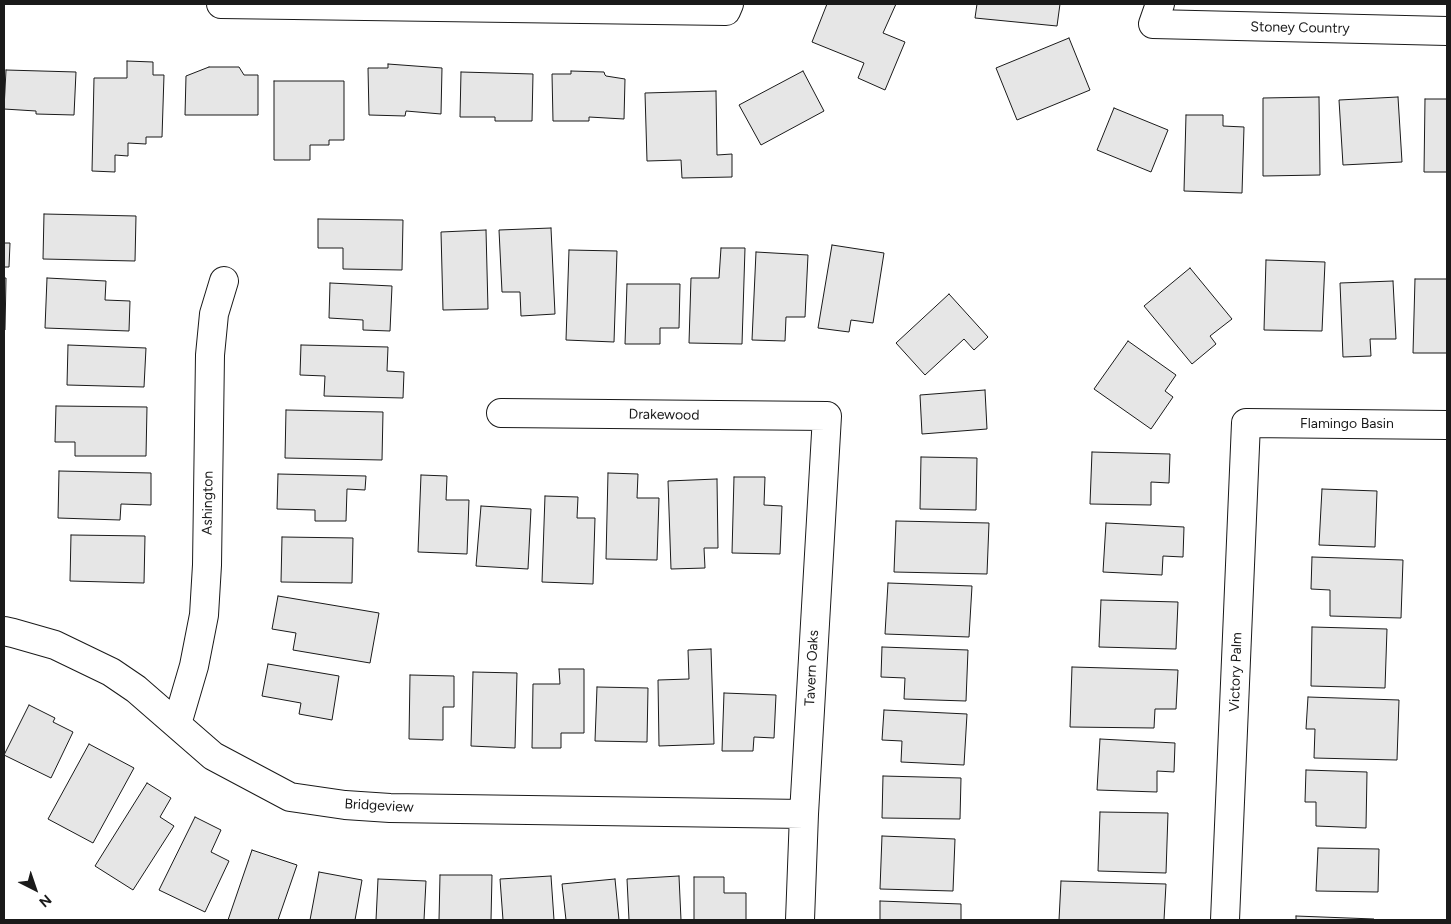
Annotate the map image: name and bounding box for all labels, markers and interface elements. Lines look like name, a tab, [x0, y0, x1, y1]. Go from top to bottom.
street label: Stoney Country	[1250, 19, 1350, 37]
street label: Drakewood	[628, 406, 700, 424]
street label: Flamingo Basin	[1300, 416, 1394, 432]
street label: Ashington	[199, 471, 217, 535]
street label: Tavern Oaks	[802, 630, 822, 706]
street label: Victory Palm	[1226, 632, 1246, 712]
street label: Bridgeview	[344, 796, 414, 816]
north arrow	[10, 864, 60, 914]
text: N	[36, 891, 55, 911]

